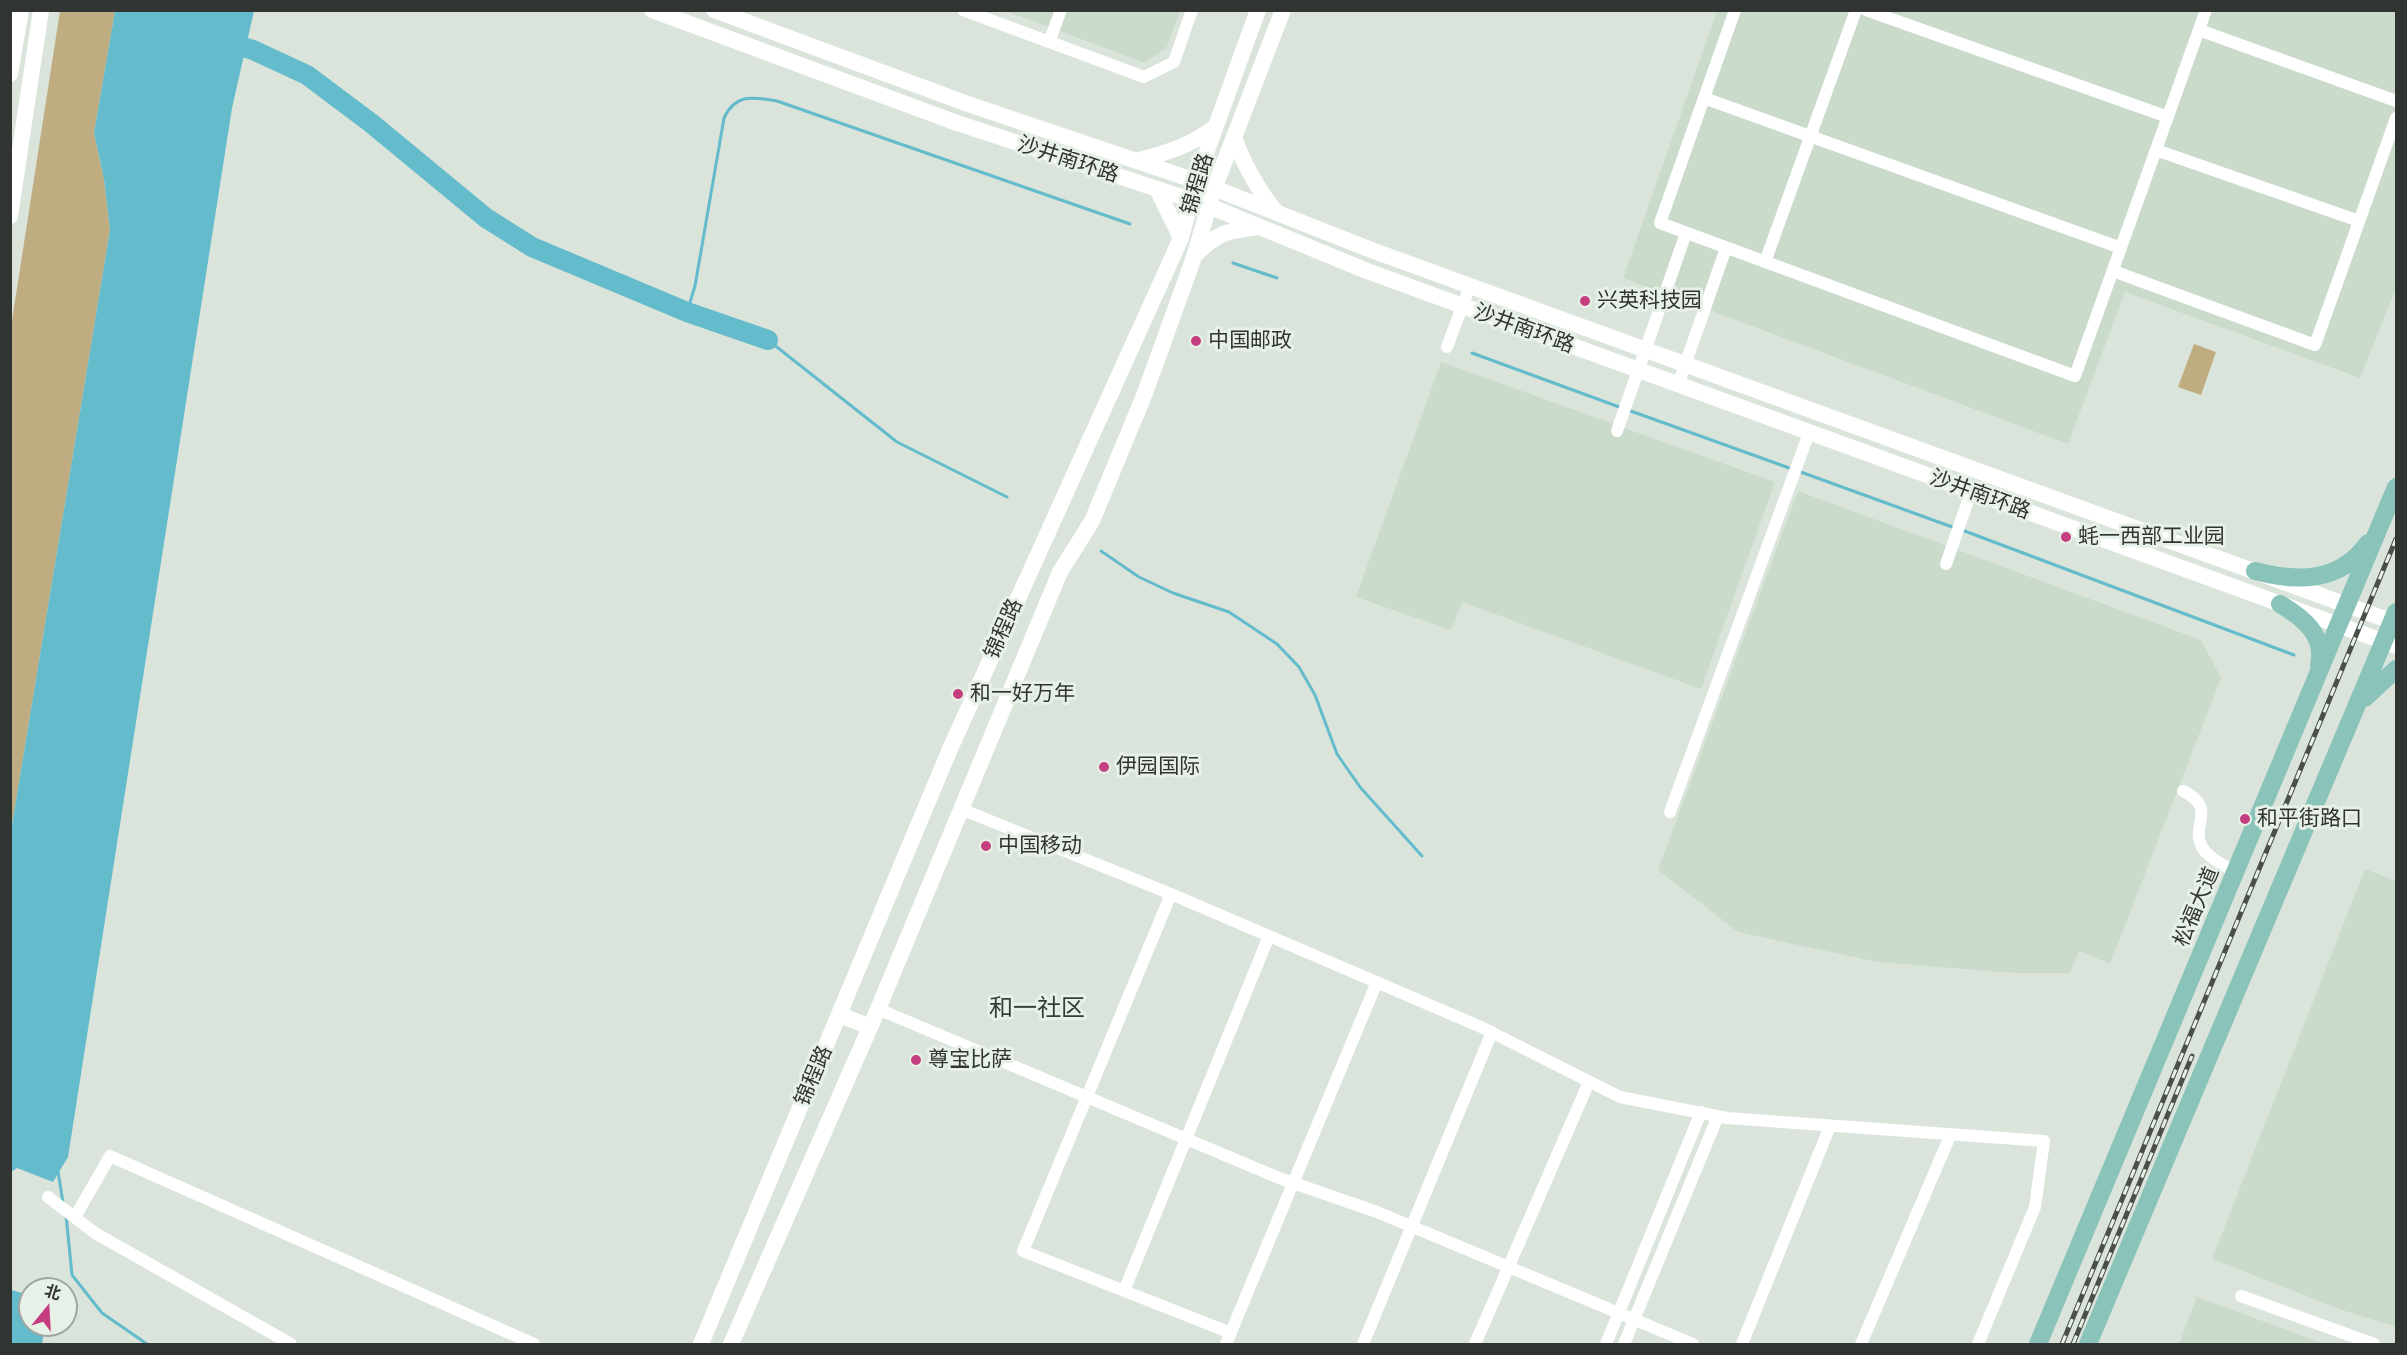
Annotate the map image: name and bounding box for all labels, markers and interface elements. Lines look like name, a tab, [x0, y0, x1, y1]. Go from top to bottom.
street label: 沙井南环路	[1014, 132, 1122, 188]
street label: 锦程路	[1177, 150, 1219, 218]
place label: 兴英科技园	[1597, 288, 1702, 314]
marker: 兴英科技园	[1578, 294, 1592, 308]
street label: 沙井南环路	[1470, 299, 1578, 359]
place label: 中国邮政	[1208, 328, 1292, 354]
marker: 中国邮政	[1189, 334, 1203, 348]
street label: 沙井南环路	[1926, 465, 2034, 525]
place label: 蚝一西部工业园	[2078, 524, 2225, 550]
marker: 蚝一西部工业园	[2059, 530, 2073, 544]
street label: 锦程路	[980, 595, 1028, 663]
place label: 和一好万年	[970, 681, 1075, 707]
marker: 和一好万年	[951, 687, 965, 701]
place label: 伊园国际	[1116, 754, 1200, 780]
marker: 伊园国际	[1097, 760, 1111, 774]
place label: 和平街路口	[2257, 806, 2362, 832]
marker: 和平街路口	[2238, 812, 2252, 826]
place label: 中国移动	[998, 833, 1082, 859]
marker: 中国移动	[979, 839, 993, 853]
street label: 松福大道	[2169, 863, 2225, 951]
district label: 和一社区	[989, 995, 1085, 1023]
street label: 锦程路	[790, 1042, 838, 1110]
place label: 尊宝比萨	[928, 1047, 1012, 1073]
marker: 尊宝比萨	[909, 1053, 923, 1067]
north arrow	[18, 1277, 78, 1337]
text: 北	[42, 1280, 64, 1304]

